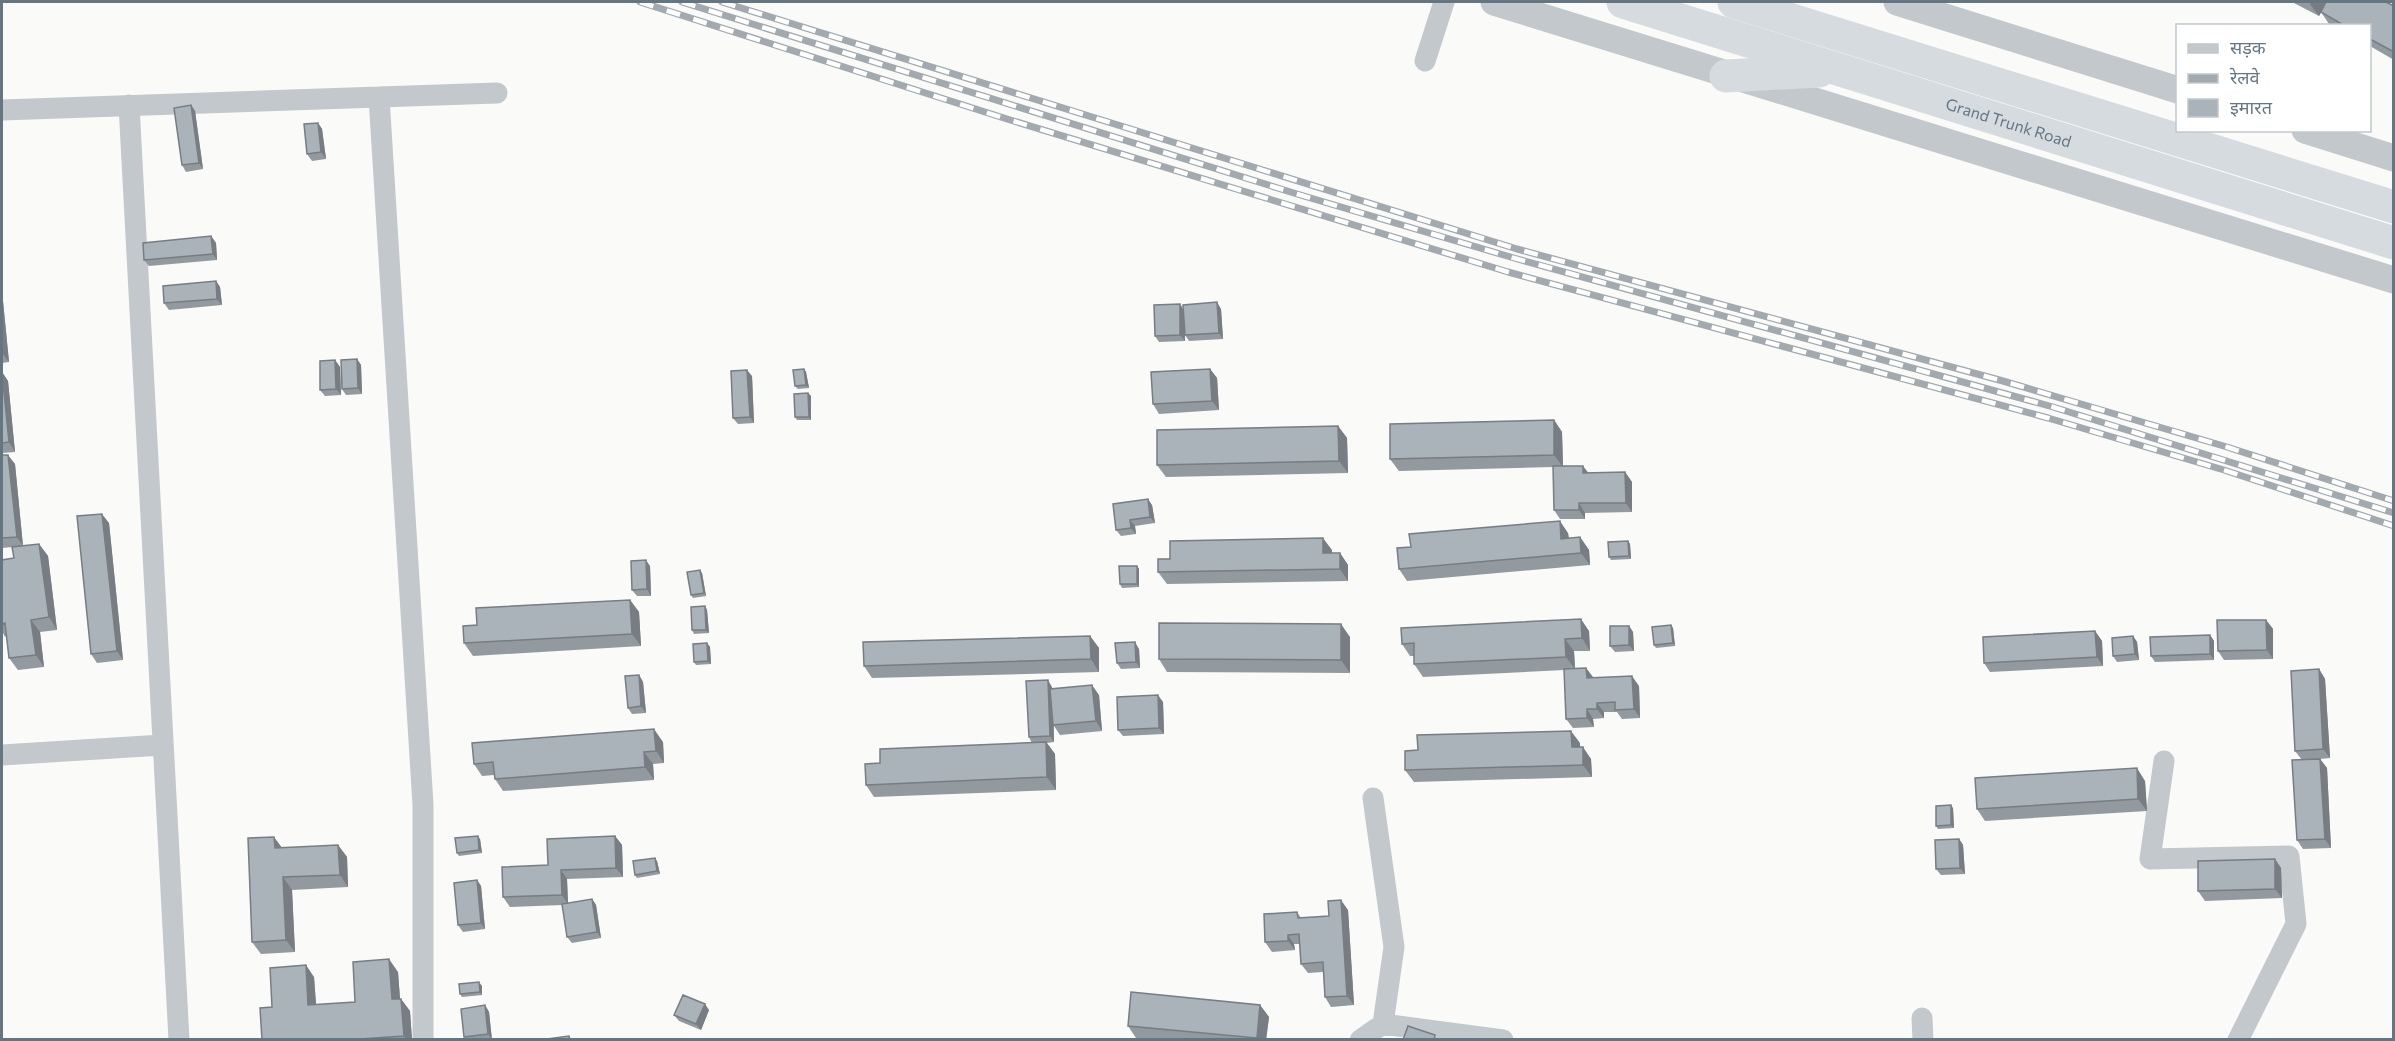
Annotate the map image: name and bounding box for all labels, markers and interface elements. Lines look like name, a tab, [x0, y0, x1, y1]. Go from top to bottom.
legend	[2176, 24, 2371, 132]
text: सड़क	[2230, 36, 2267, 58]
text: रेलवे	[2229, 66, 2261, 88]
street label: Grand Trunk Road	[1944, 94, 2074, 151]
text: इमारत	[2230, 96, 2273, 118]

